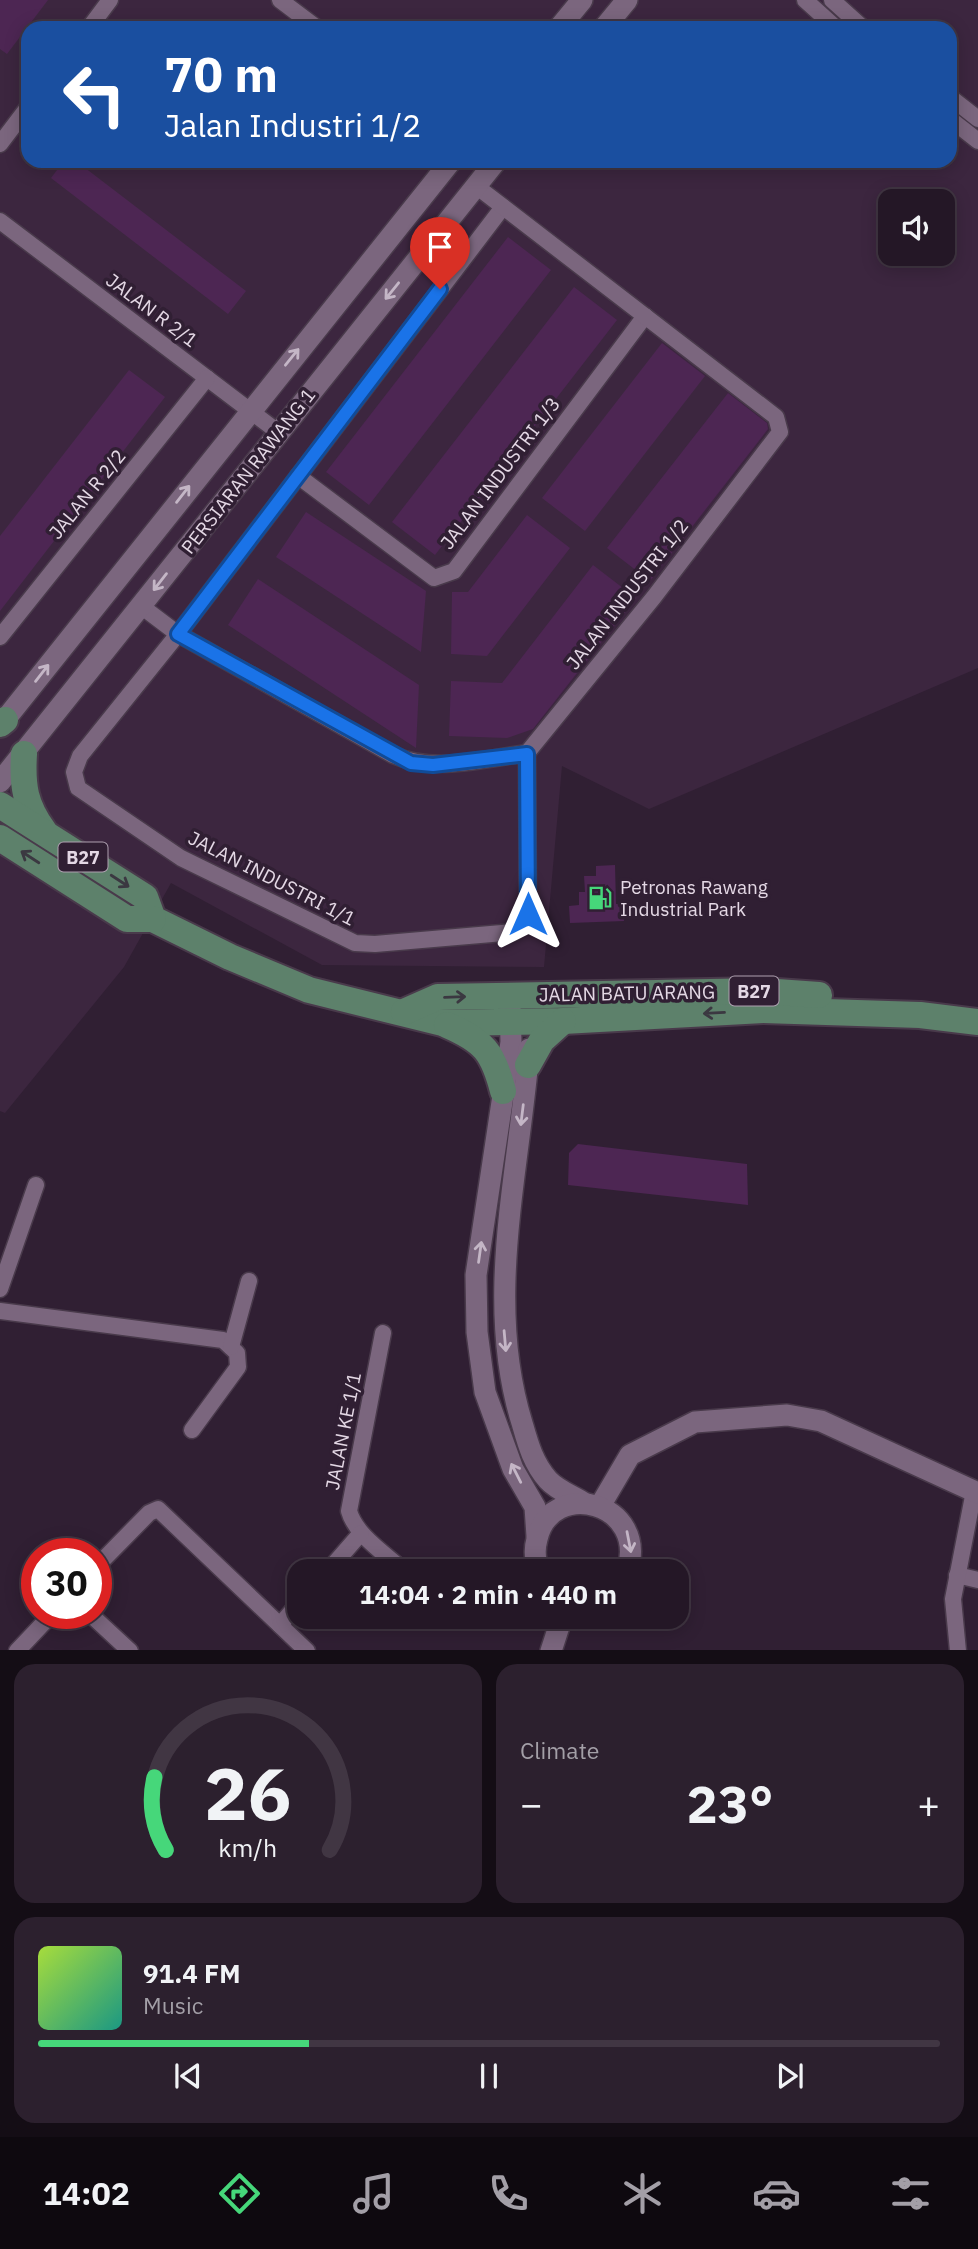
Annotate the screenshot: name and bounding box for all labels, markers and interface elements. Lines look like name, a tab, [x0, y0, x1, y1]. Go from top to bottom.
text: 70 m	[164, 42, 278, 105]
icon: left	[49, 49, 140, 140]
text: Jalan Industri 1/2	[164, 104, 421, 146]
map controls	[878, 189, 955, 266]
button: sound	[878, 189, 955, 266]
pin	[410, 217, 470, 289]
icon: arrive	[421, 228, 459, 266]
street label: JALAN R 2/1	[101, 268, 203, 352]
one-way arrow	[384, 281, 400, 299]
one-way arrow	[284, 349, 300, 367]
street label: PERSIARAN RAWANG 1	[176, 383, 320, 559]
street label: JALAN INDUSTRI 1/3	[435, 392, 565, 554]
street label: JALAN R 2/2	[44, 444, 130, 544]
one-way arrow	[176, 485, 191, 504]
street label: JALAN INDUSTRI 1/2	[561, 514, 693, 674]
one-way arrow	[153, 572, 168, 591]
one-way arrow	[35, 664, 50, 682]
street label: JALAN INDUSTRI 1/1	[184, 825, 360, 931]
road number: B27	[58, 842, 108, 872]
one-way arrow	[20, 850, 40, 864]
one-way arrow	[110, 873, 129, 888]
place label: Petronas Rawang Industrial Park	[620, 875, 768, 921]
position arrow	[491, 877, 565, 951]
fuel station icon: Petronas Rawang Industrial Park	[586, 884, 614, 912]
road number: B27	[730, 976, 778, 1006]
street label: JALAN BATU ARANG	[539, 979, 715, 1007]
one-way arrow	[444, 990, 467, 1003]
one-way arrow	[703, 1006, 726, 1019]
one-way arrow	[516, 1103, 529, 1126]
one-way arrow	[473, 1241, 486, 1264]
one-way arrow	[499, 1329, 512, 1352]
street label: JALAN KE 1/1	[320, 1370, 366, 1492]
one-way arrow	[509, 1463, 523, 1484]
one-way arrow	[623, 1531, 636, 1553]
speed limit sign: 30	[21, 1538, 112, 1629]
text: 14:04 · 2 min · 440 m	[359, 1577, 617, 1611]
text: Climate	[520, 1735, 599, 1765]
text: 26	[204, 1745, 292, 1840]
text: 23°	[687, 1770, 773, 1837]
text: −	[520, 1779, 543, 1828]
text: +	[917, 1779, 940, 1828]
text: km/h	[219, 1830, 277, 1863]
text: 91.4 FM	[143, 1956, 241, 1990]
text: Music	[143, 1990, 203, 2020]
icon: previous	[169, 2057, 207, 2095]
icon: pause	[470, 2057, 508, 2095]
icon: next	[771, 2057, 809, 2095]
icon: directions	[215, 2169, 264, 2218]
icon: music	[349, 2169, 398, 2218]
icon: phone	[484, 2169, 533, 2218]
icon: climate	[618, 2169, 667, 2218]
icon: car	[752, 2169, 801, 2218]
icon: filters	[886, 2169, 935, 2218]
text: 14:02	[43, 2172, 130, 2214]

